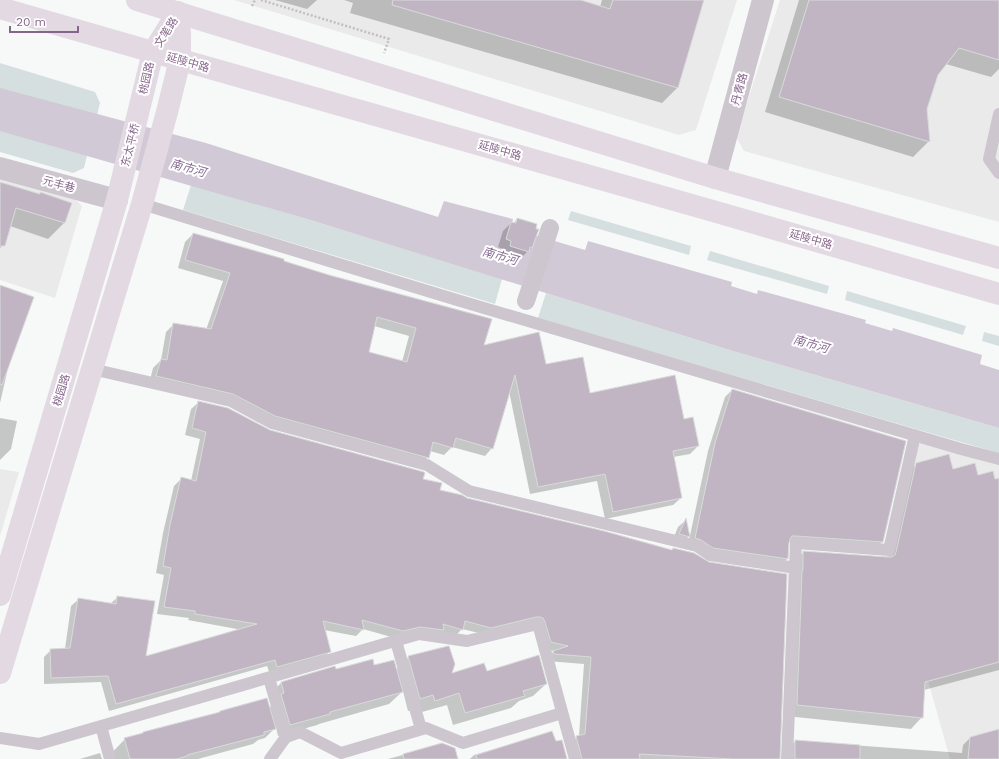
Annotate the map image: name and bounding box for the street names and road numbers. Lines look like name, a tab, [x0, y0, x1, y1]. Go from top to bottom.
street label: 文笔路	[152, 15, 181, 50]
street label: 延陵中路	[165, 50, 211, 75]
street label: 桃园路	[136, 61, 157, 96]
street label: 丹青路	[729, 72, 750, 107]
street label: 东太平桥	[119, 122, 142, 168]
street label: 延陵中路	[477, 138, 523, 163]
street label: 元丰巷	[41, 174, 76, 195]
street label: 延陵中路	[788, 227, 834, 252]
street label: 桃园路	[50, 372, 73, 408]

